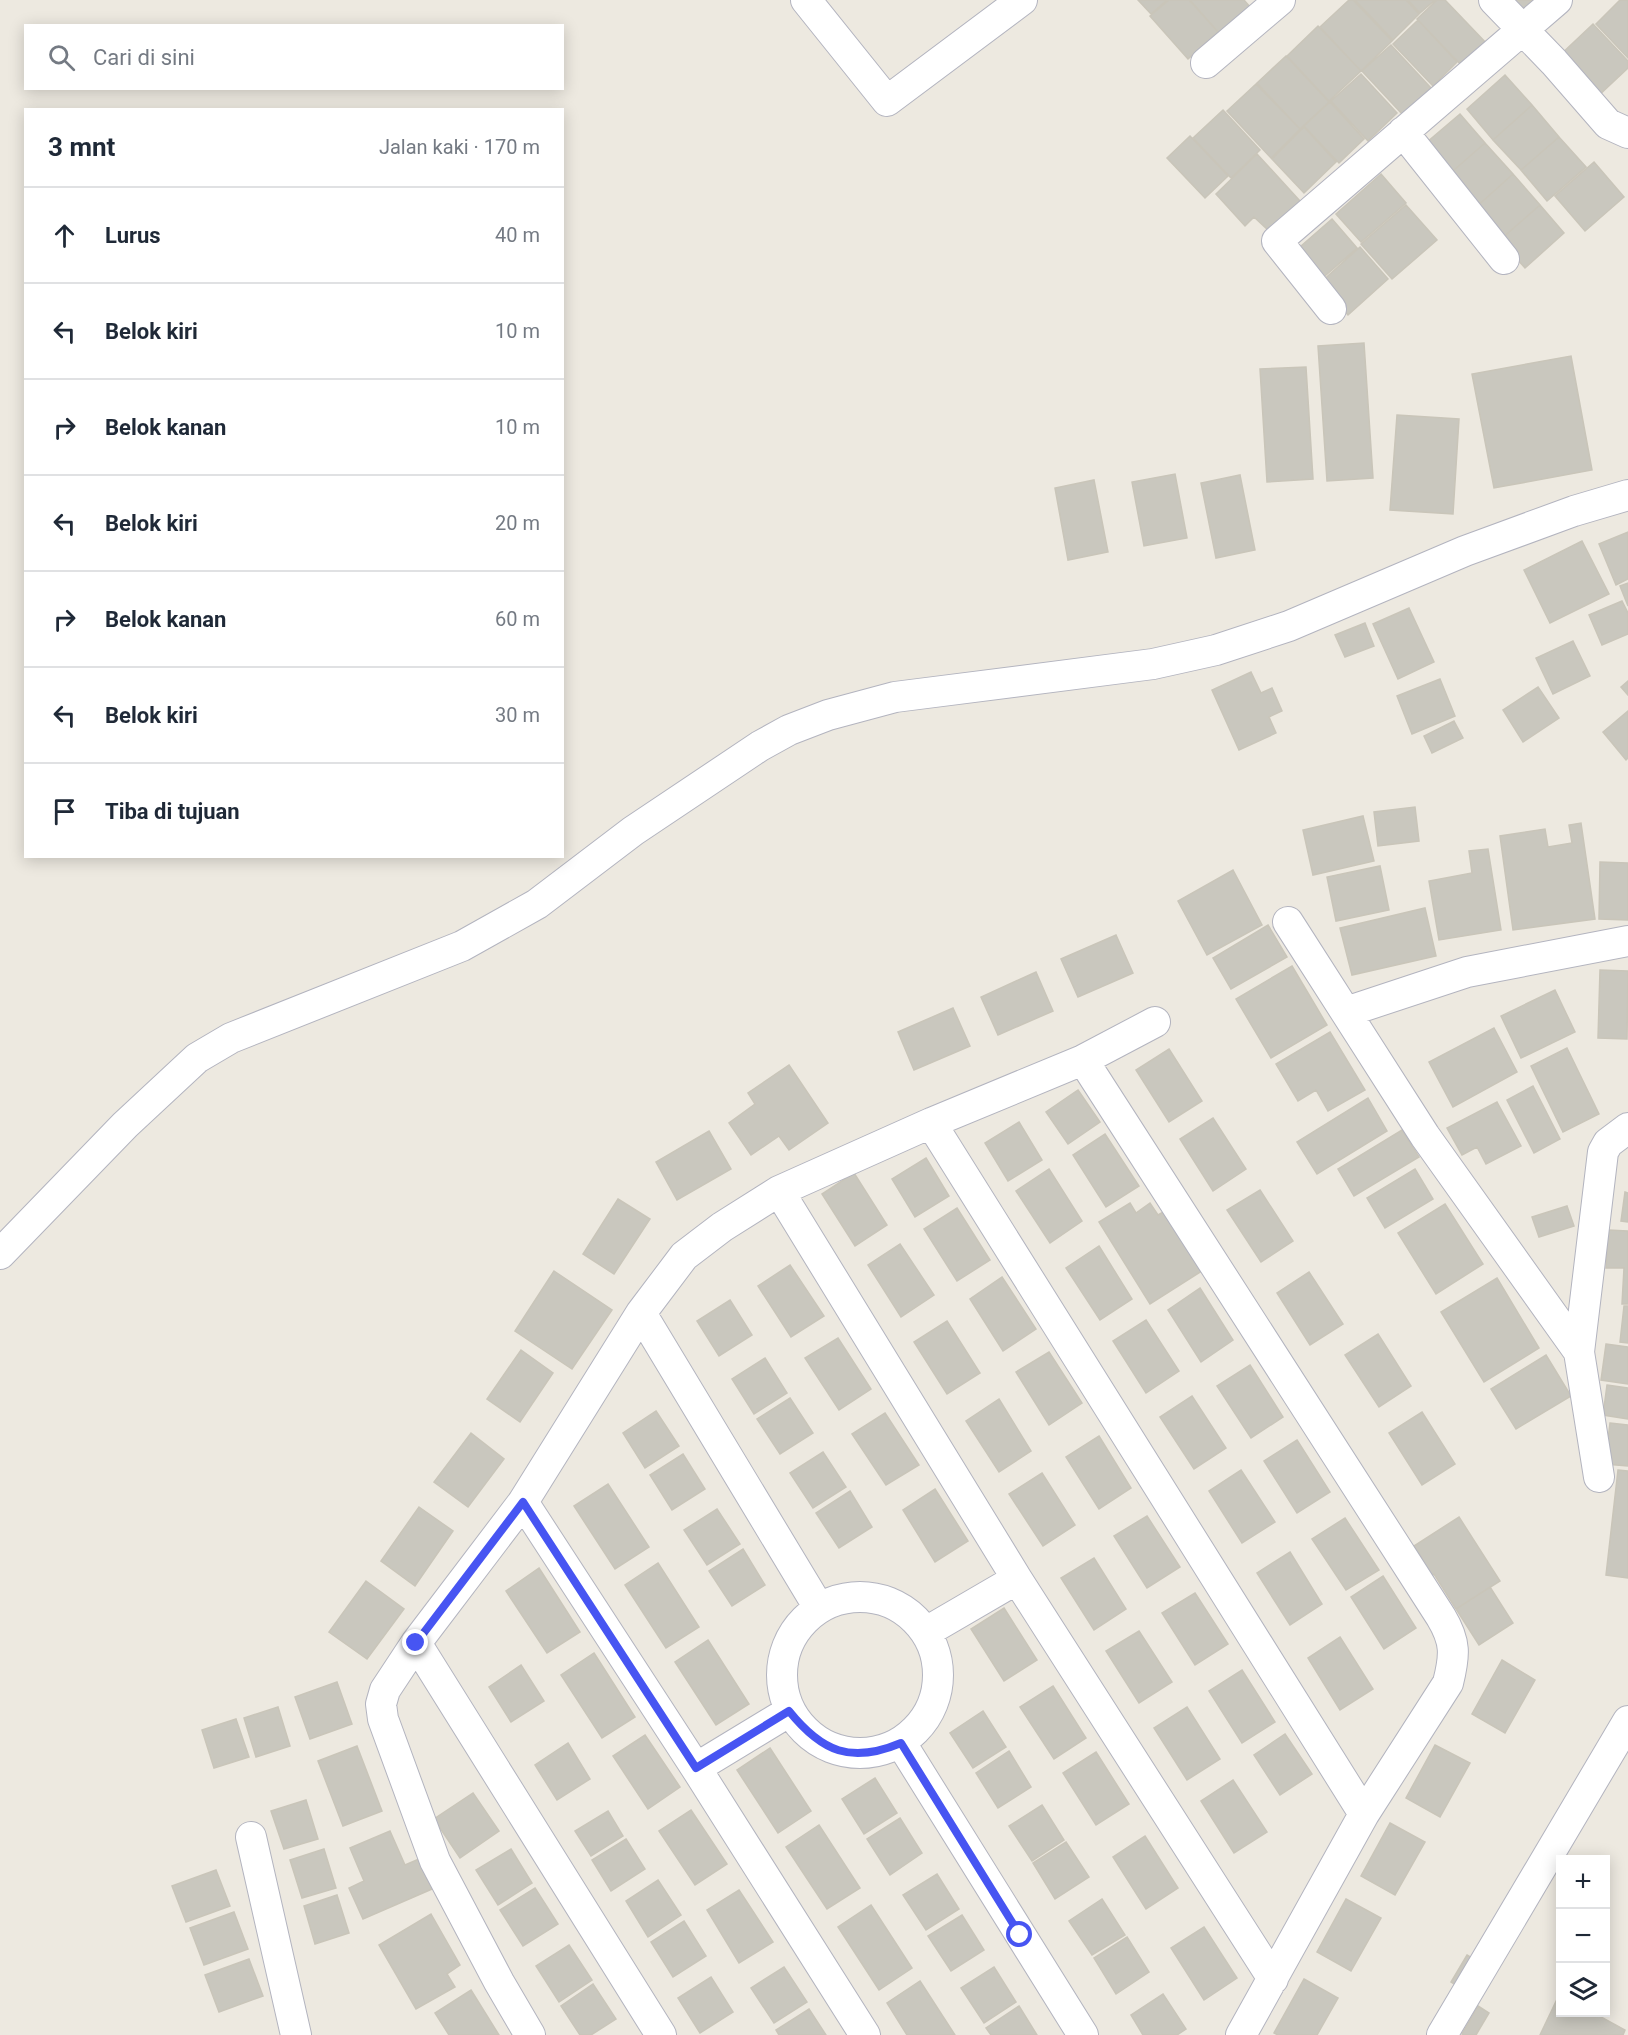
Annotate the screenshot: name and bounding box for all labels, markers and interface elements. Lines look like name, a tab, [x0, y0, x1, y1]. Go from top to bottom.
search box	[24, 24, 564, 90]
icon: search	[45, 41, 78, 74]
text: Cari di sini	[93, 45, 195, 70]
text: 3 mnt	[48, 132, 115, 162]
text: Jalan kaki · 170 m	[379, 135, 540, 159]
icon: ahead	[48, 219, 81, 252]
text: Lurus	[105, 223, 161, 248]
text: 40 m	[495, 223, 540, 247]
icon: left	[48, 315, 81, 348]
text: Belok kiri	[105, 319, 198, 344]
text: 10 m	[495, 319, 540, 343]
icon: right	[48, 411, 81, 444]
text: Belok kanan	[105, 415, 226, 440]
text: 10 m	[495, 415, 540, 439]
icon: left	[48, 507, 81, 540]
text: Belok kiri	[105, 511, 198, 536]
text: 20 m	[495, 511, 540, 535]
icon: right	[48, 603, 81, 636]
text: Belok kanan	[105, 607, 226, 632]
text: 60 m	[495, 607, 540, 631]
icon: left	[48, 699, 81, 732]
text: Belok kiri	[105, 703, 198, 728]
text: 30 m	[495, 703, 540, 727]
icon: arrive	[48, 795, 81, 828]
text: Tiba di tujuan	[105, 799, 240, 824]
route end	[402, 1629, 428, 1655]
map controls	[1556, 1855, 1610, 2017]
button: +	[1556, 1855, 1610, 1909]
button: −	[1556, 1909, 1610, 1963]
route start	[1006, 1921, 1032, 1947]
button: layers	[1556, 1963, 1610, 2017]

